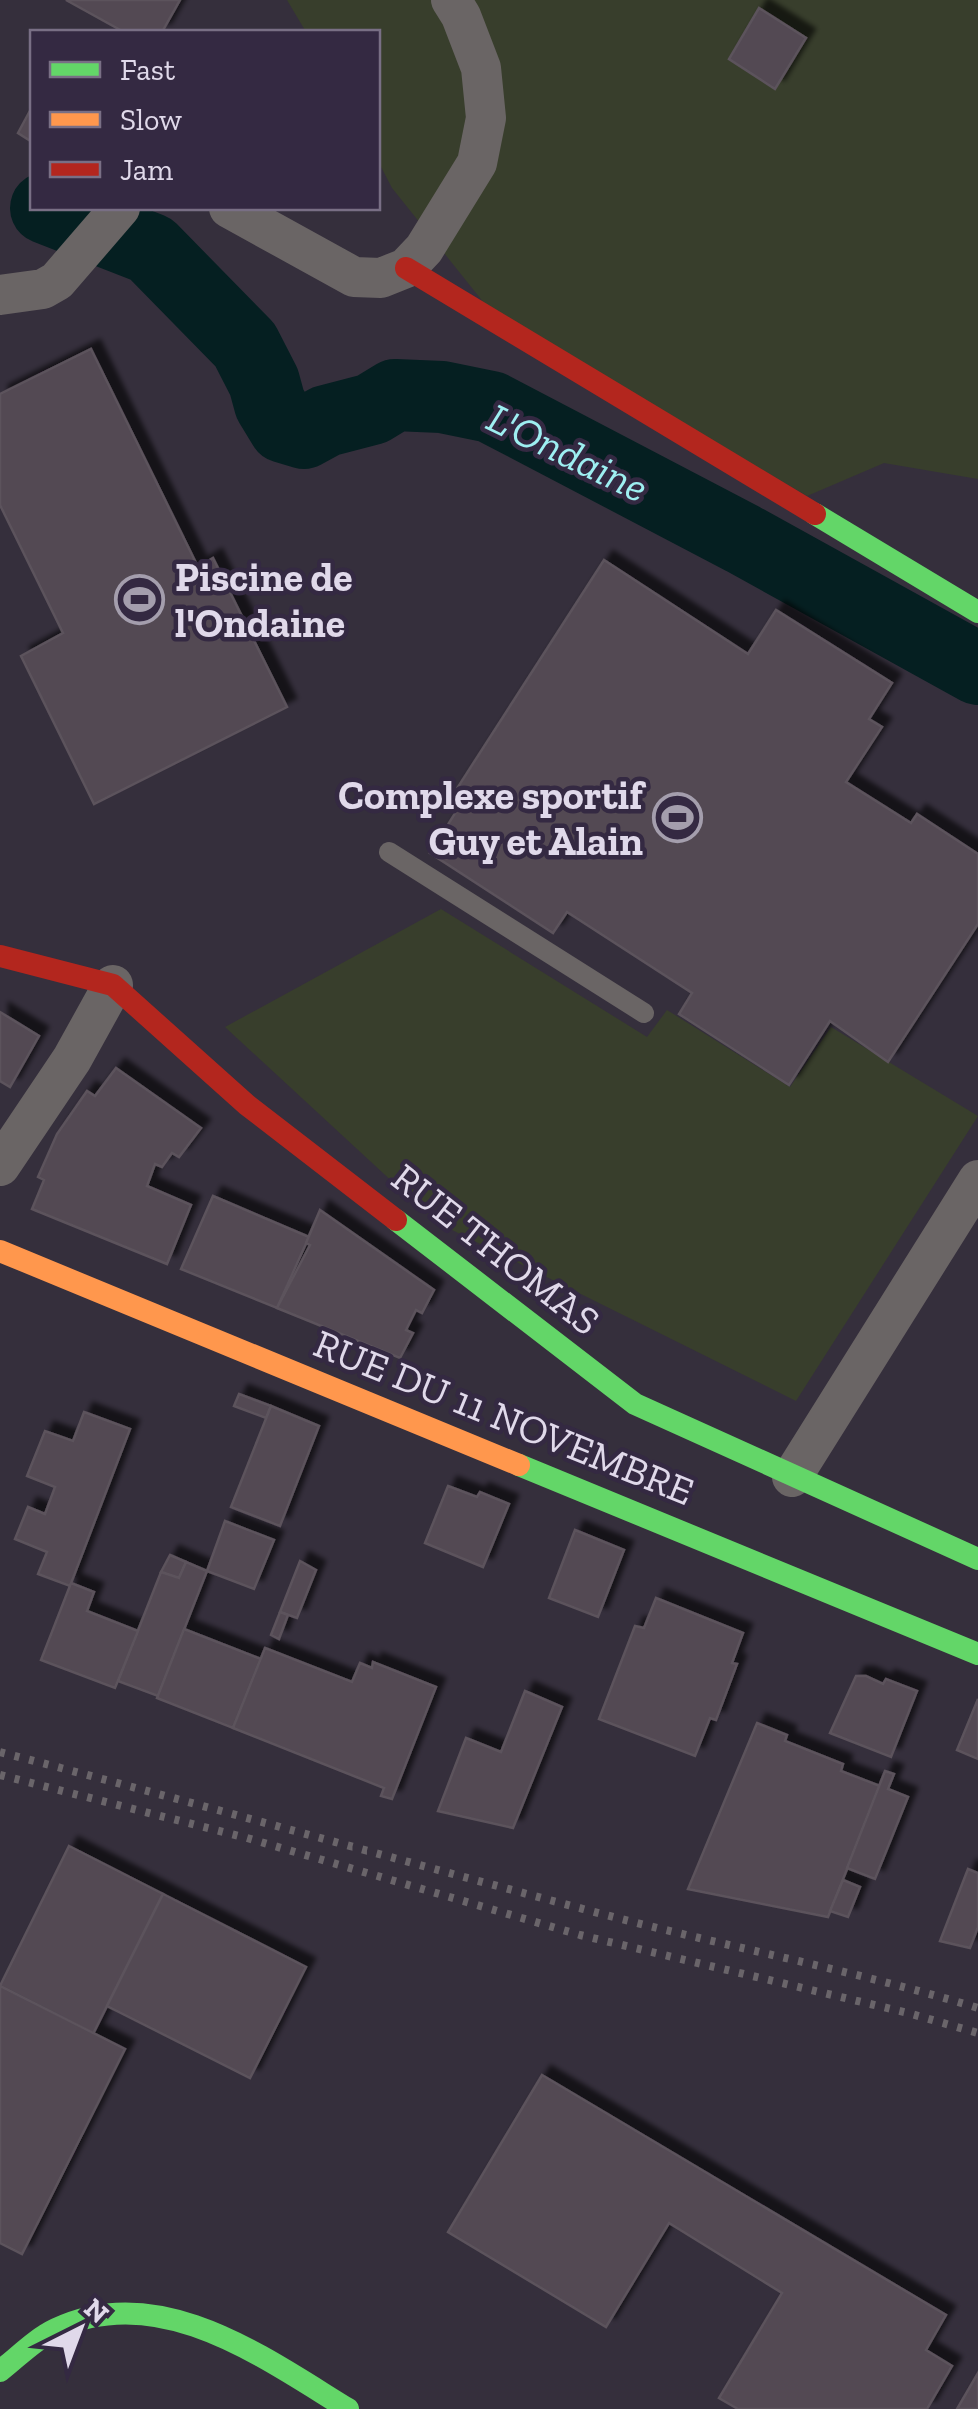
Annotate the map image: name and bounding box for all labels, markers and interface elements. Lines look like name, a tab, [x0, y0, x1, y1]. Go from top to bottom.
legend	[30, 30, 380, 210]
text: Fast	[120, 52, 175, 88]
text: Slow	[120, 102, 182, 138]
text: Jam	[120, 152, 173, 188]
water label: L'Ondaine	[479, 392, 656, 513]
place label: Piscine de l'Ondaine	[175, 553, 353, 647]
sports icon: Piscine de l'Ondaine	[114, 574, 166, 626]
place label: Complexe sportif Guy et Alain	[338, 771, 646, 865]
sports icon: Complexe sportif Guy et Alain	[652, 792, 704, 844]
street label: RUE THOMAS	[383, 1153, 609, 1345]
street label: RUE DU 11 NOVEMBRE	[307, 1319, 701, 1515]
north arrow	[30, 2279, 130, 2379]
text: N	[77, 2291, 115, 2330]

